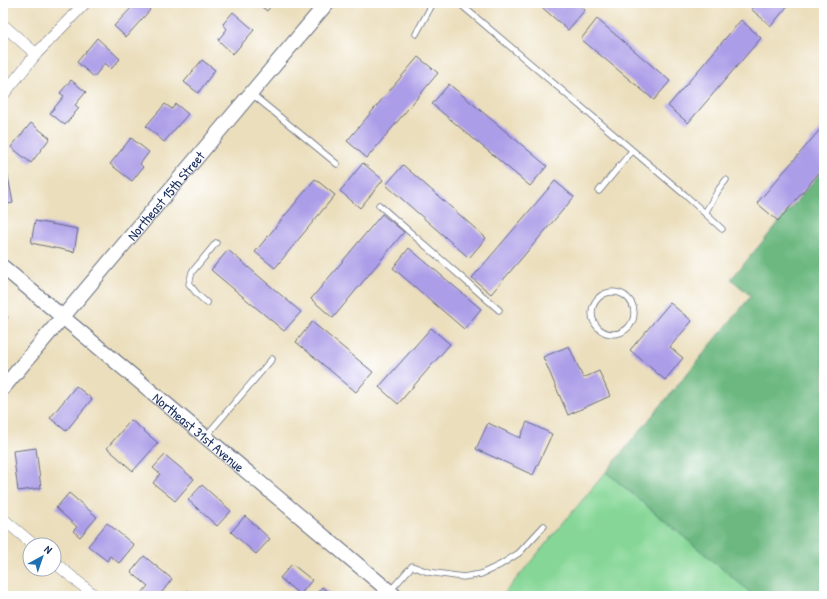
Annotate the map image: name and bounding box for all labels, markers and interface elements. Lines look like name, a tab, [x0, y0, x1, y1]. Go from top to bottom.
street label: Northeast 15th Street	[122, 146, 208, 244]
street label: Northeast 31st Avenue	[149, 388, 249, 476]
north arrow	[22, 537, 62, 577]
text: N	[42, 542, 55, 557]

